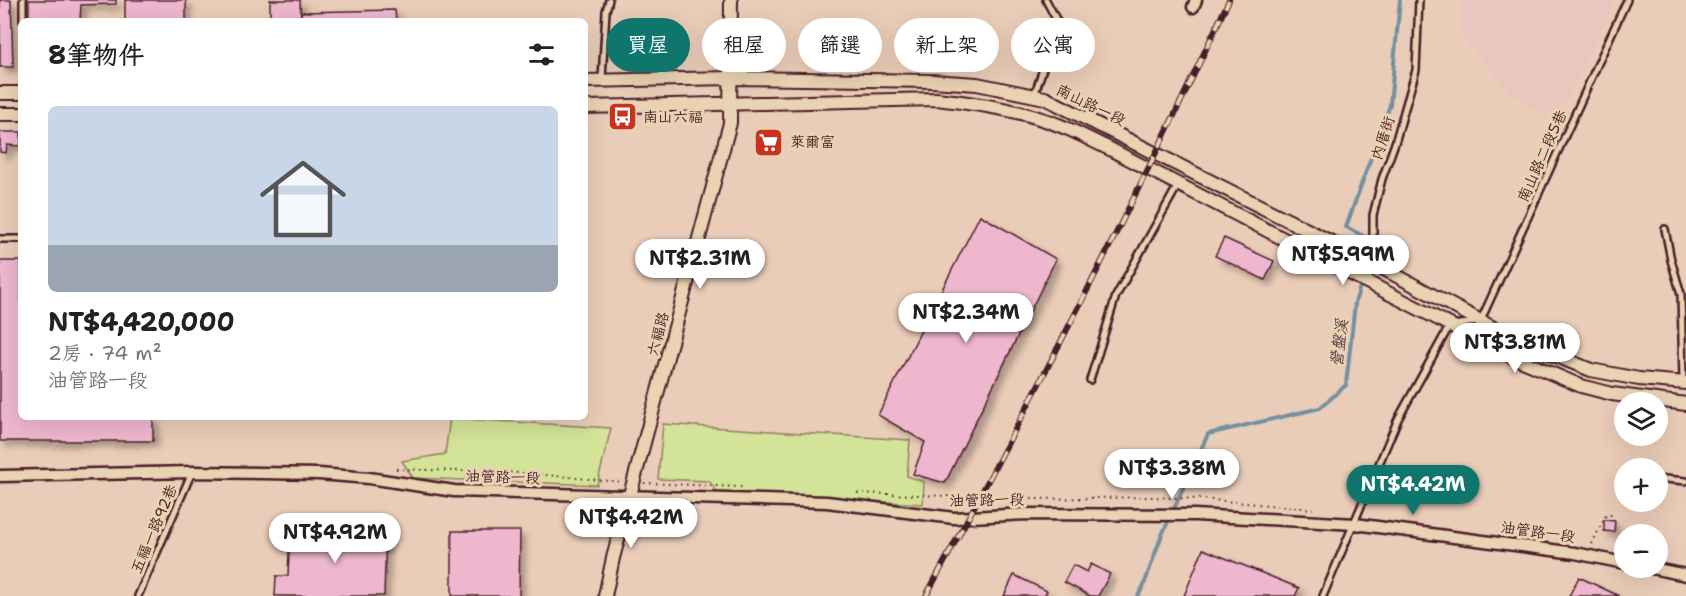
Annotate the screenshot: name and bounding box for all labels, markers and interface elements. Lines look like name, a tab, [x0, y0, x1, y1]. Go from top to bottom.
chip: 買屋	[606, 18, 690, 72]
chip: 租屋	[702, 18, 786, 72]
chip: 篩選	[798, 18, 882, 72]
chip: 新上架	[894, 18, 999, 72]
chip: 公寓	[1011, 18, 1095, 72]
text: 8筆物件	[48, 37, 144, 72]
icon: filters	[525, 38, 558, 71]
street label: 南山路一段	[1053, 80, 1129, 130]
bus stop icon: 南山六福	[606, 101, 638, 133]
place label: 南山六福	[643, 107, 703, 127]
street label: 南山路二段5巷	[1513, 107, 1571, 205]
street label: 內厝街	[1367, 114, 1399, 162]
supermarket icon: 萊爾富	[753, 126, 785, 158]
place label: 萊爾富	[790, 132, 835, 152]
icon: home	[249, 145, 357, 253]
pin: NT$5.99M	[1281, 235, 1405, 286]
pin: NT$2.31M	[638, 239, 762, 290]
text: NT$5.99M	[1291, 241, 1395, 267]
text: NT$2.31M	[649, 245, 751, 271]
pin: NT$2.34M	[904, 293, 1028, 344]
text: NT$2.34M	[912, 299, 1020, 325]
text: NT$4,420,000	[48, 304, 235, 339]
street label: 六福路	[643, 310, 673, 358]
water label: 營盤溪	[1326, 317, 1352, 368]
pin: NT$3.81M	[1453, 323, 1577, 374]
text: NT$3.81M	[1464, 329, 1566, 355]
text: 2房 · 74 m²	[48, 340, 162, 366]
text: 油管路一段	[48, 367, 148, 393]
map controls	[1614, 392, 1668, 578]
button: layers	[1614, 392, 1668, 446]
pin: NT$3.38M	[1110, 449, 1234, 500]
text: NT$3.38M	[1118, 455, 1226, 481]
button: +	[1614, 458, 1668, 512]
pin: NT$4.42M	[1351, 465, 1475, 516]
street label: 油管路一段	[465, 466, 541, 488]
text: NT$4.42M	[1361, 471, 1465, 497]
street label: 五福一路92巷	[126, 481, 182, 577]
street label: 油管路一段	[949, 489, 1025, 511]
pin: NT$4.42M	[569, 498, 693, 549]
text: NT$4.42M	[579, 504, 683, 530]
pin: NT$4.92M	[273, 513, 397, 564]
street label: 油管路一段	[1499, 517, 1577, 547]
text: NT$4.92M	[283, 519, 387, 545]
button: −	[1614, 524, 1668, 578]

